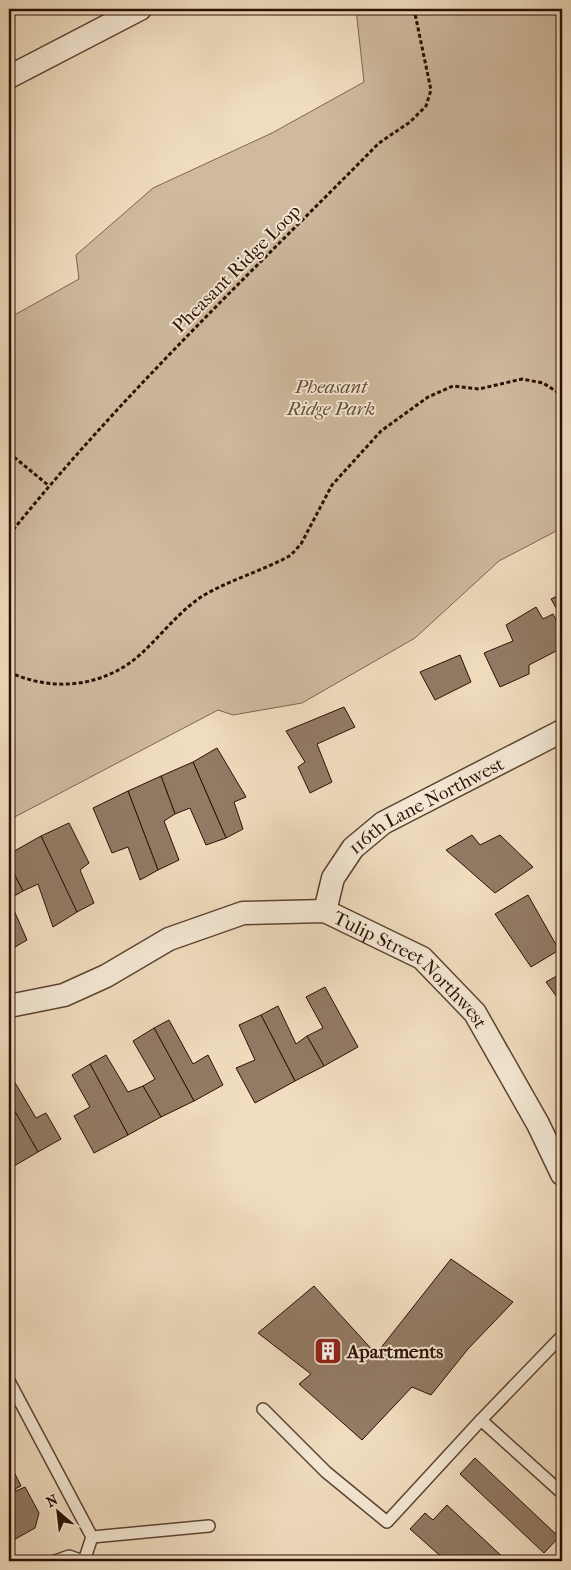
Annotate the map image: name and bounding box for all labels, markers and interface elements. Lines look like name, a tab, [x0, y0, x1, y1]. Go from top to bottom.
street label: Pheasant Ridge Loop	[168, 200, 305, 337]
park label: Pheasant Ridge Park	[285, 376, 375, 420]
street label: 116th Lane Northwest	[344, 753, 508, 859]
street label: Tulip Street Northwest	[330, 907, 491, 1032]
building icon: Apartments	[313, 1336, 343, 1366]
place label: Apartments	[346, 1341, 443, 1363]
north arrow	[32, 1488, 82, 1538]
text: N	[43, 1491, 61, 1511]

